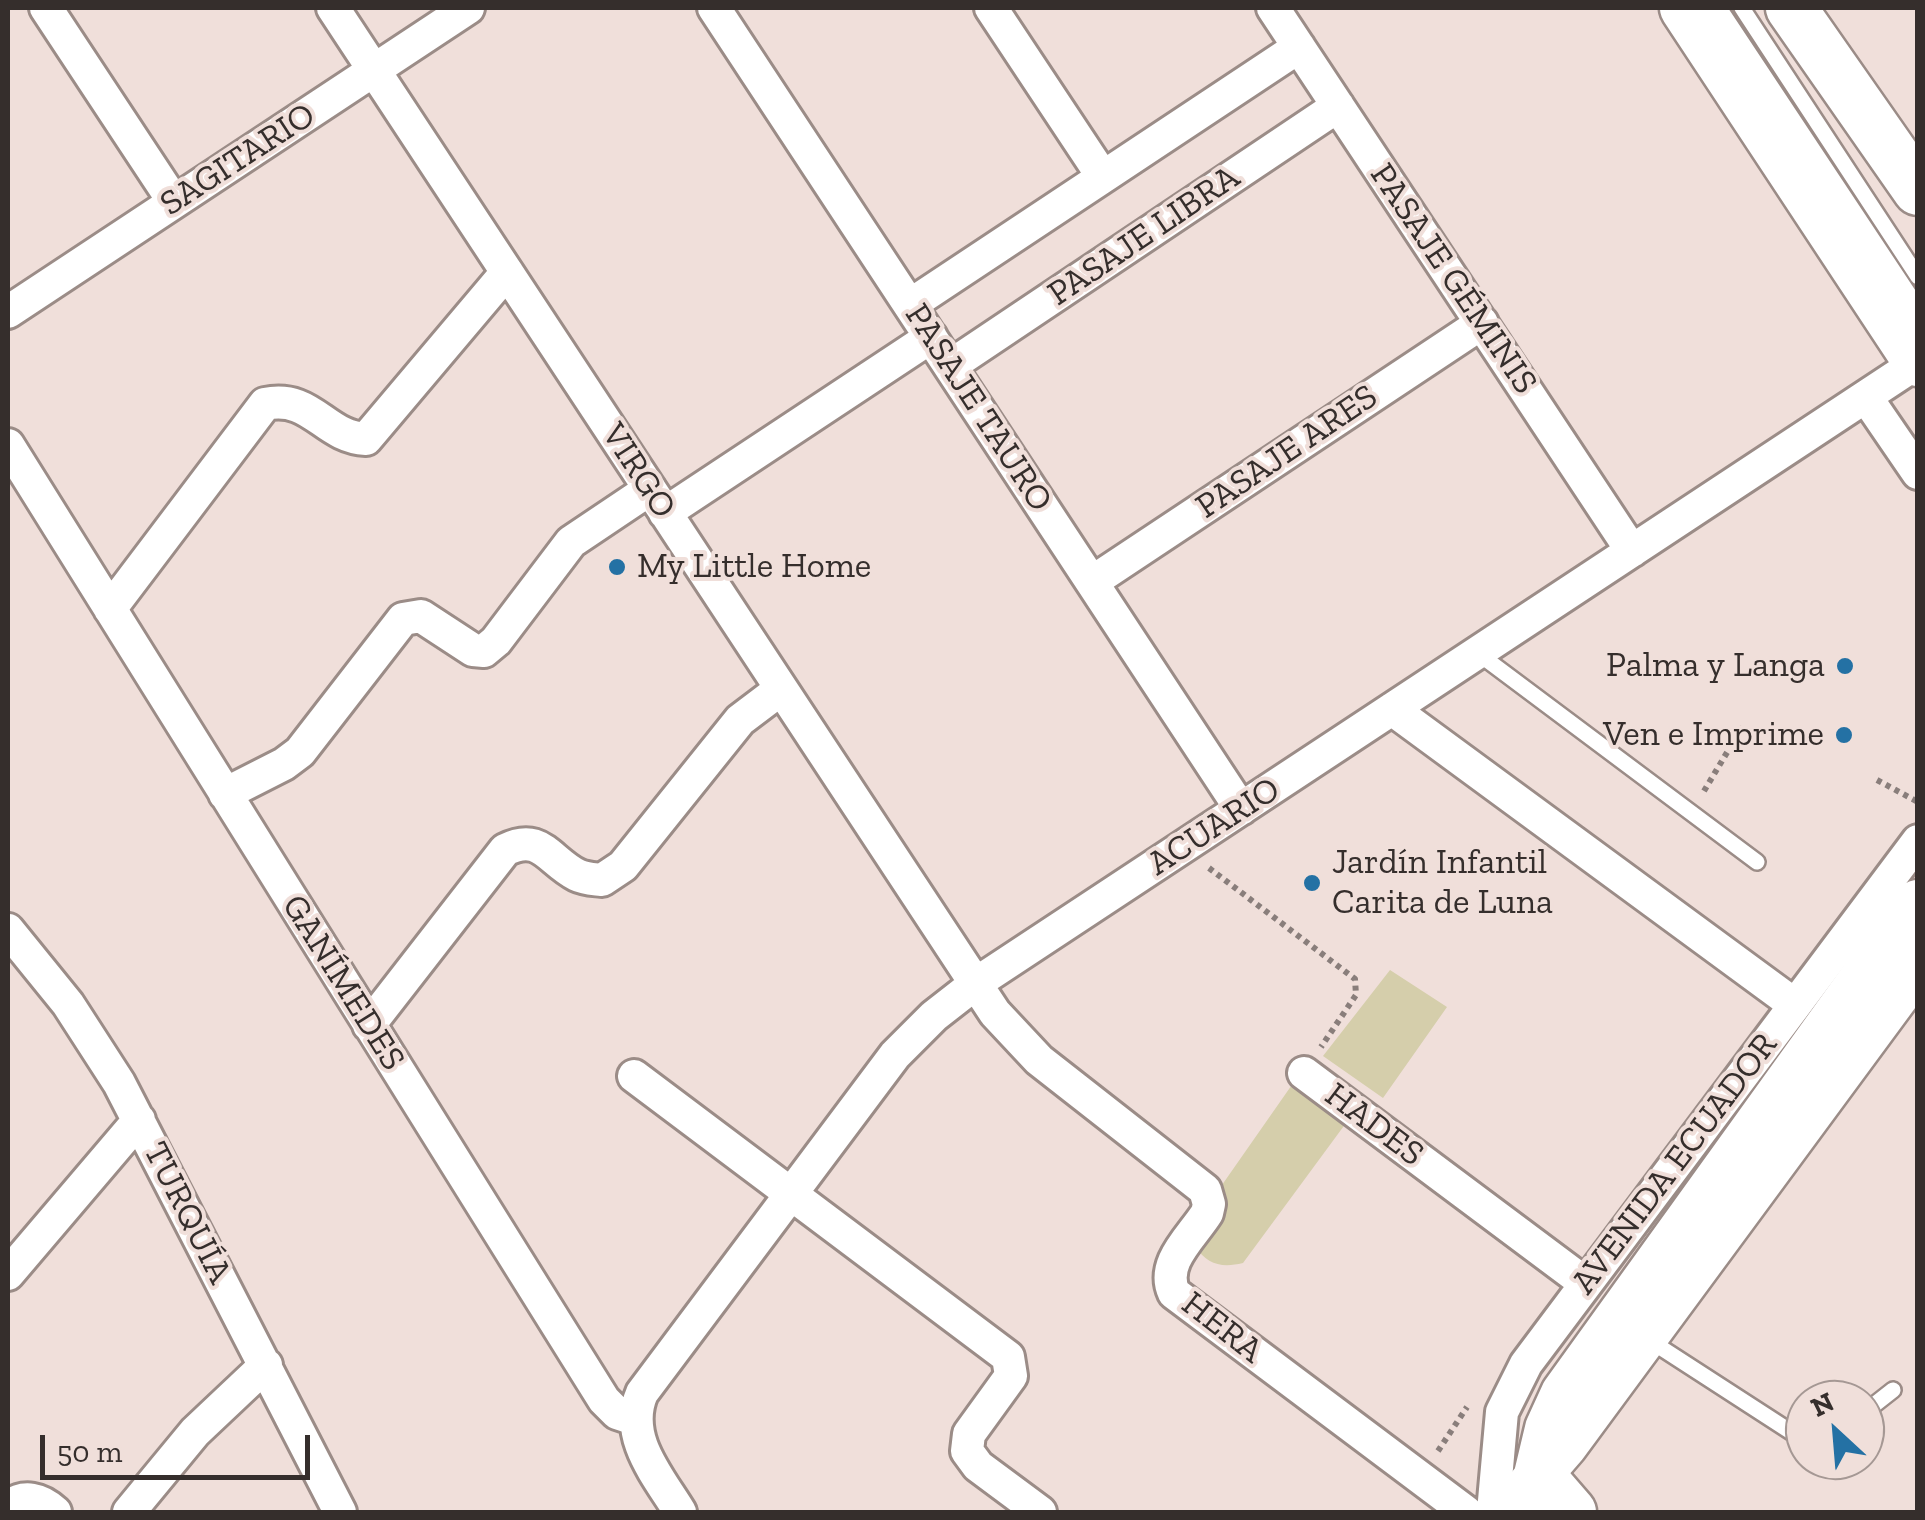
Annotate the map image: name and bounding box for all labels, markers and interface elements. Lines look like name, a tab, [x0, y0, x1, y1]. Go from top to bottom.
street label: SAGITARIO	[153, 95, 323, 225]
street label: PASAJE GÉMINIS	[1360, 156, 1546, 402]
street label: PASAJE LIBRA	[1040, 157, 1248, 315]
street label: PASAJE TAURO	[895, 296, 1061, 520]
street label: PASAJE ARES	[1188, 376, 1386, 528]
street label: VIRGO	[592, 416, 684, 526]
place label: My Little Home	[637, 546, 871, 588]
marker: My Little Home	[606, 556, 628, 578]
place label: Palma y Langa	[1606, 645, 1825, 687]
marker: Palma y Langa	[1834, 655, 1856, 677]
place label: Ven e Imprime	[1603, 714, 1824, 756]
marker: Ven e Imprime	[1833, 724, 1855, 746]
street label: ACUARIO	[1140, 769, 1288, 885]
place label: Jardín Infantil Carita de Luna	[1332, 842, 1553, 924]
marker: Jardín Infantil Carita de Luna	[1301, 872, 1323, 894]
street label: GANÍMEDES	[273, 888, 413, 1078]
street label: AVENIDA ECUADOR	[1563, 1025, 1787, 1303]
street label: HADES	[1316, 1074, 1432, 1176]
street label: TURQUÍA	[134, 1135, 240, 1291]
street label: HERA	[1173, 1283, 1271, 1373]
north arrow	[1785, 1380, 1885, 1480]
text: N	[1806, 1385, 1839, 1424]
scale bar	[45, 1415, 315, 1477]
text: 50 m	[57, 1434, 122, 1470]

